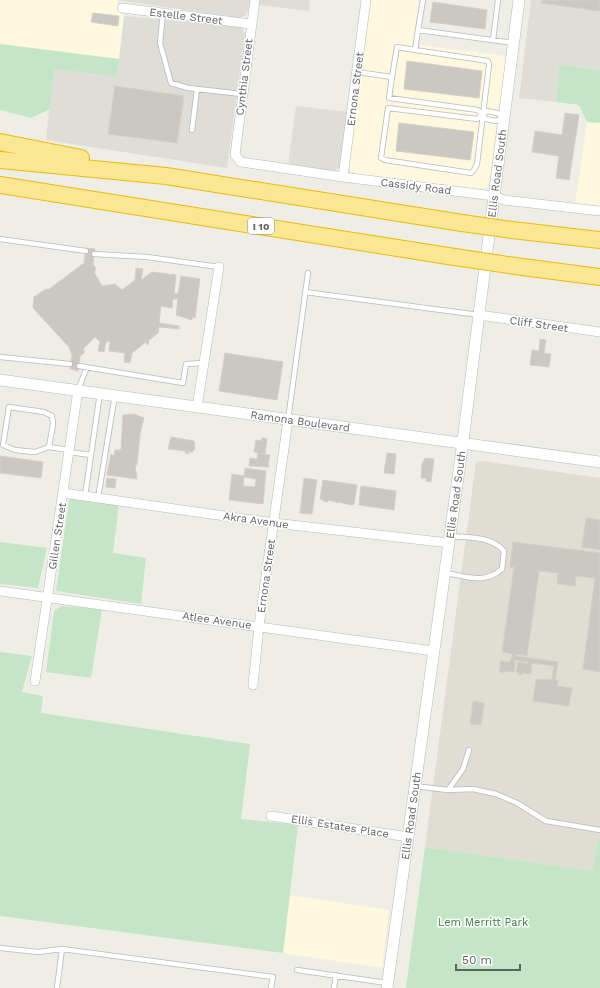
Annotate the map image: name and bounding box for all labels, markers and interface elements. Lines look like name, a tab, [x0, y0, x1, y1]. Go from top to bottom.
street label: Estelle Street	[149, 6, 224, 27]
street label: Cynthia Street	[233, 38, 256, 116]
street label: Ernona Street	[345, 51, 367, 127]
street label: Ellis Road South	[485, 129, 509, 218]
street label: Cassidy Road	[380, 176, 452, 197]
road number: I 10	[248, 218, 274, 234]
street label: Cliff Street	[509, 314, 569, 335]
street label: Ramona Boulevard	[250, 408, 351, 435]
street label: Ellis Road South	[444, 450, 469, 540]
street label: Gillen Street	[46, 501, 69, 570]
street label: Akra Avenue	[222, 509, 290, 532]
street label: Ernona Street	[255, 538, 278, 614]
street label: Atlee Avenue	[181, 609, 252, 632]
street label: Ellis Road South	[399, 771, 424, 861]
street label: Ellis Estates Place	[290, 812, 390, 841]
park label: Lem Merritt Park	[438, 916, 528, 929]
scale bar	[456, 946, 520, 972]
text: 50 m	[462, 953, 492, 967]

